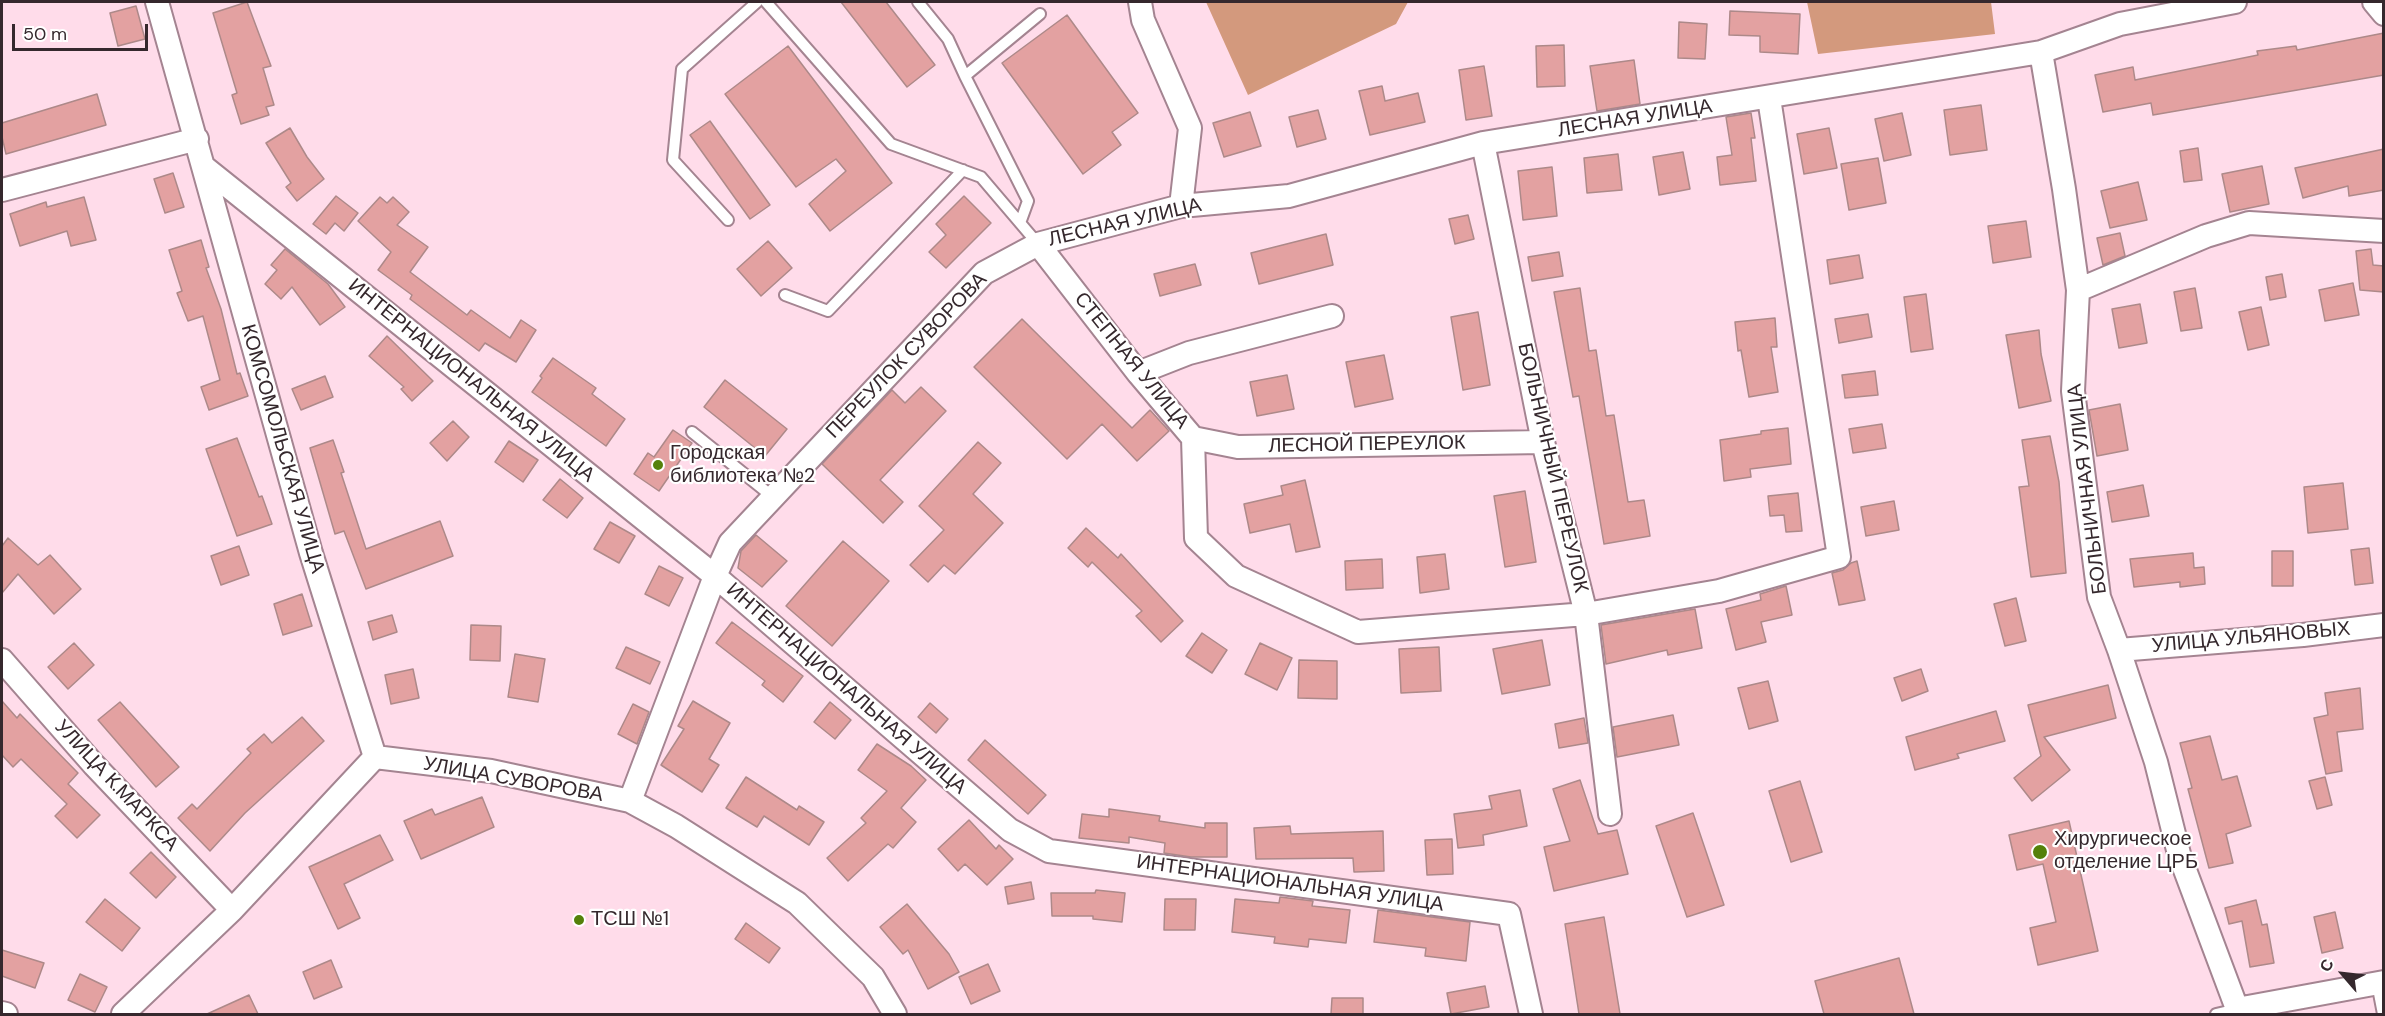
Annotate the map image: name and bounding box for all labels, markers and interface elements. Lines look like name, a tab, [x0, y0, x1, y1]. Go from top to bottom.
scale bar	[15, 12, 152, 50]
text: 50 m	[23, 22, 67, 46]
street label: ЛЕСНАЯ УЛИЦА	[1556, 95, 1714, 143]
street label: ЛЕСНАЯ УЛИЦА	[1046, 194, 1204, 252]
street label: ПЕРЕУЛОК СУВОРОВА	[822, 268, 992, 444]
street label: ИНТЕРНАЦИОНАЛЬНАЯ УЛИЦА	[343, 274, 599, 488]
street label: СТЕПНАЯ УЛИЦА	[1069, 288, 1193, 434]
street label: КОМСОМОЛЬСКАЯ УЛИЦА	[235, 322, 329, 576]
street label: БОЛЬНИЧНЫЙ ПЕРЕУЛОК	[1512, 341, 1592, 595]
street label: БОЛЬНИЧНАЯ УЛИЦА	[2063, 382, 2113, 596]
street label: ЛЕСНОЙ ПЕРЕУЛОК	[1268, 431, 1466, 459]
place label: Городская библиотека №2	[670, 442, 815, 489]
marker: Городская библиотека №2	[651, 458, 665, 472]
street label: ИНТЕРНАЦИОНАЛЬНАЯ УЛИЦА	[721, 578, 971, 800]
street label: УЛИЦА УЛЬЯНОВЫХ	[2151, 617, 2351, 659]
street label: УЛИЦА К.МАРКСА	[49, 715, 183, 857]
street label: УЛИЦА СУВОРОВА	[421, 752, 605, 808]
place label: Хирургическое отделение ЦРБ	[2054, 828, 2198, 875]
marker: Хирургическое отделение ЦРБ	[2031, 843, 2049, 861]
street label: ИНТЕРНАЦИОНАЛЬНАЯ УЛИЦА	[1135, 851, 1445, 917]
place label: ТСШ №1	[591, 908, 669, 932]
marker: ТСШ №1	[572, 913, 586, 927]
north arrow	[2313, 944, 2373, 1004]
text: С	[2315, 955, 2339, 975]

